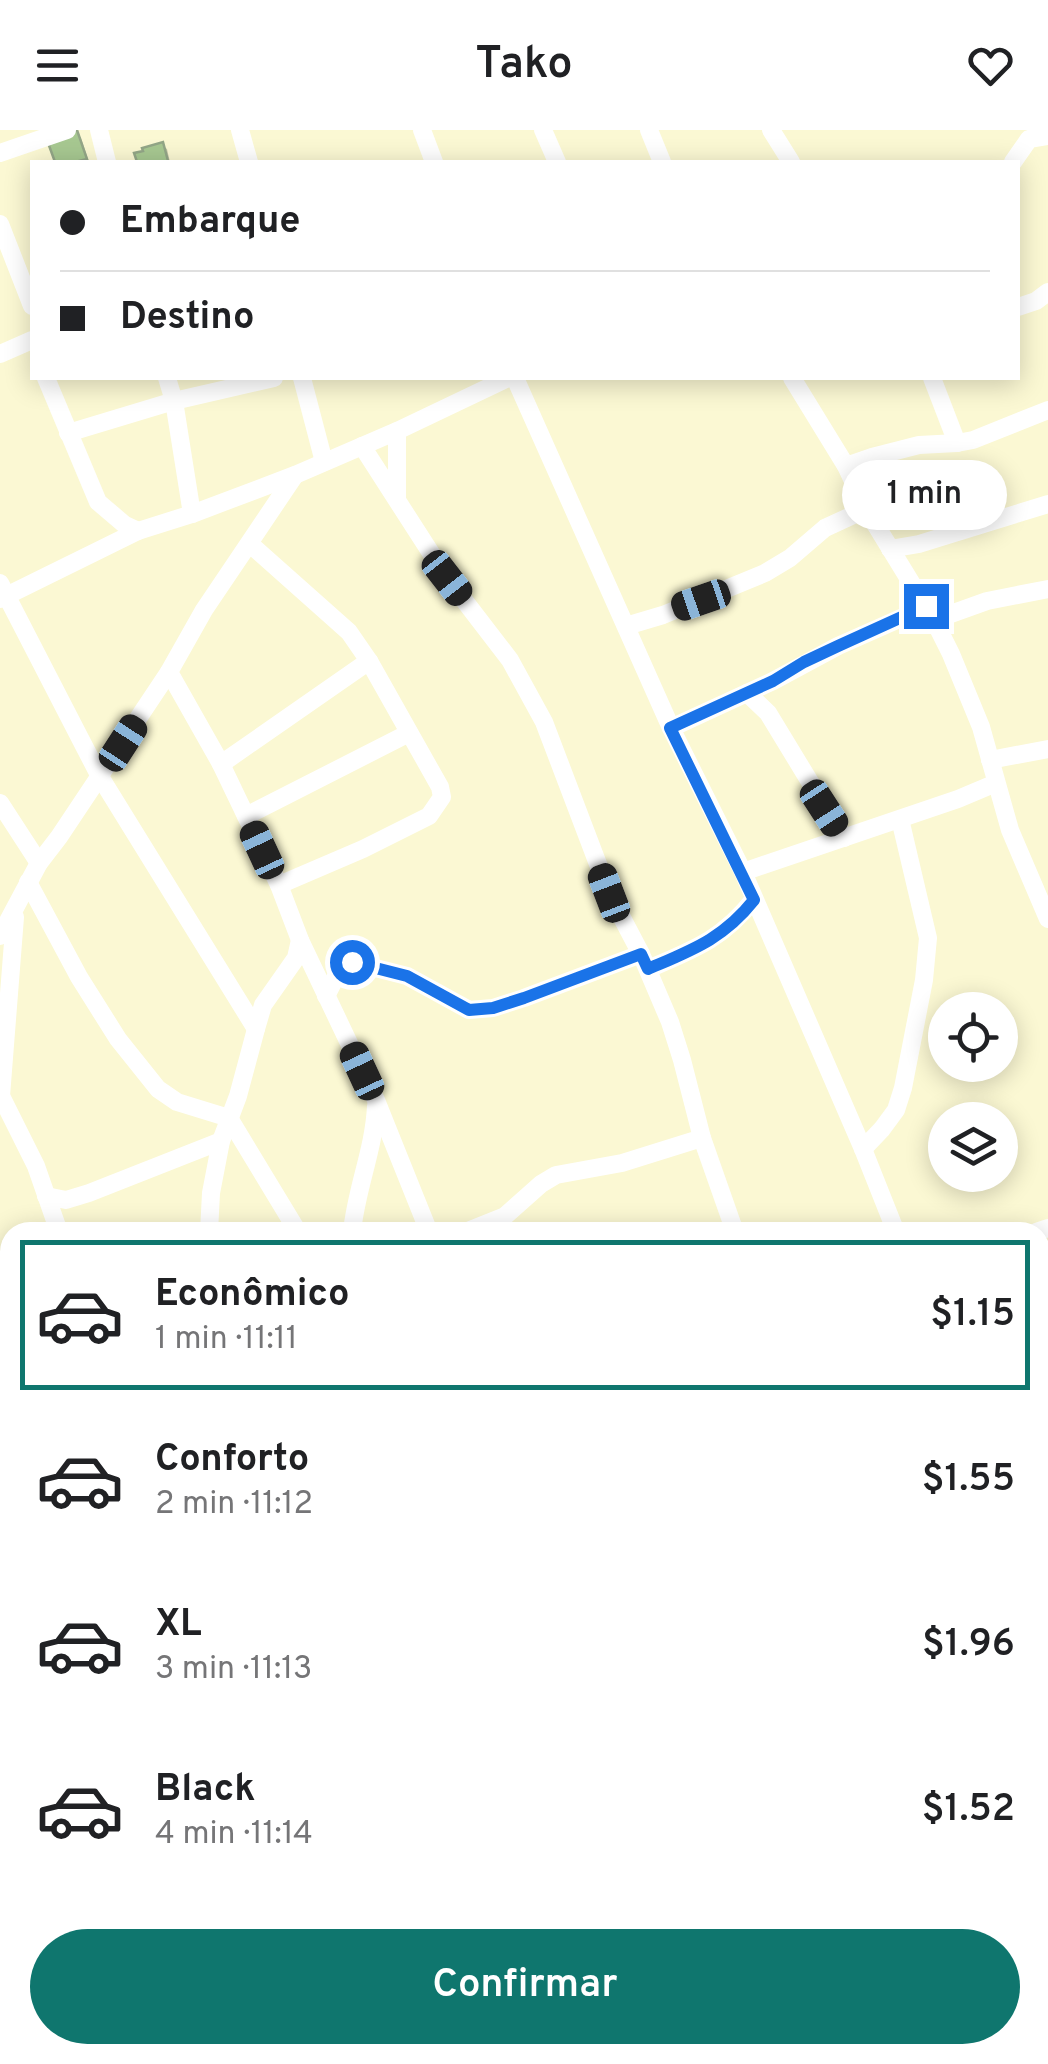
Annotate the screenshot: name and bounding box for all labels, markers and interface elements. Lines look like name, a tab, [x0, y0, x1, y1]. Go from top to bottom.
text: Tako	[475, 37, 573, 94]
icon: menu	[30, 38, 85, 93]
icon: heart	[963, 38, 1018, 93]
text: Embarque	[120, 198, 300, 247]
text: Destino	[120, 294, 255, 343]
callout: 1 min	[844, 461, 1008, 531]
text: 1 min	[887, 475, 962, 515]
car	[417, 545, 477, 611]
car	[668, 576, 734, 624]
route end	[904, 584, 949, 629]
car	[94, 710, 152, 776]
car	[795, 775, 853, 841]
car	[236, 816, 288, 884]
car	[584, 860, 634, 926]
route start	[330, 940, 375, 985]
map controls	[928, 992, 1018, 1192]
button: locate	[928, 992, 1018, 1082]
car	[336, 1037, 388, 1105]
button: layers	[928, 1102, 1018, 1192]
icon: car	[35, 1270, 125, 1360]
text: Econômico	[155, 1271, 350, 1320]
text: $1.15	[930, 1291, 1015, 1340]
text: 1 min · 11:11	[155, 1320, 298, 1360]
icon: car	[35, 1435, 125, 1525]
text: Conforto	[155, 1436, 309, 1485]
text: $1.55	[922, 1456, 1015, 1505]
text: 2 min · 11:12	[155, 1485, 313, 1525]
icon: car	[35, 1600, 125, 1690]
text: XL	[155, 1601, 202, 1650]
text: $1.96	[922, 1621, 1015, 1670]
text: 3 min · 11:13	[155, 1650, 312, 1690]
icon: car	[35, 1765, 125, 1855]
text: Black	[155, 1766, 255, 1815]
text: $1.52	[922, 1786, 1015, 1835]
text: 4 min · 11:14	[155, 1815, 313, 1855]
button: Confirmar	[30, 1929, 1020, 2044]

